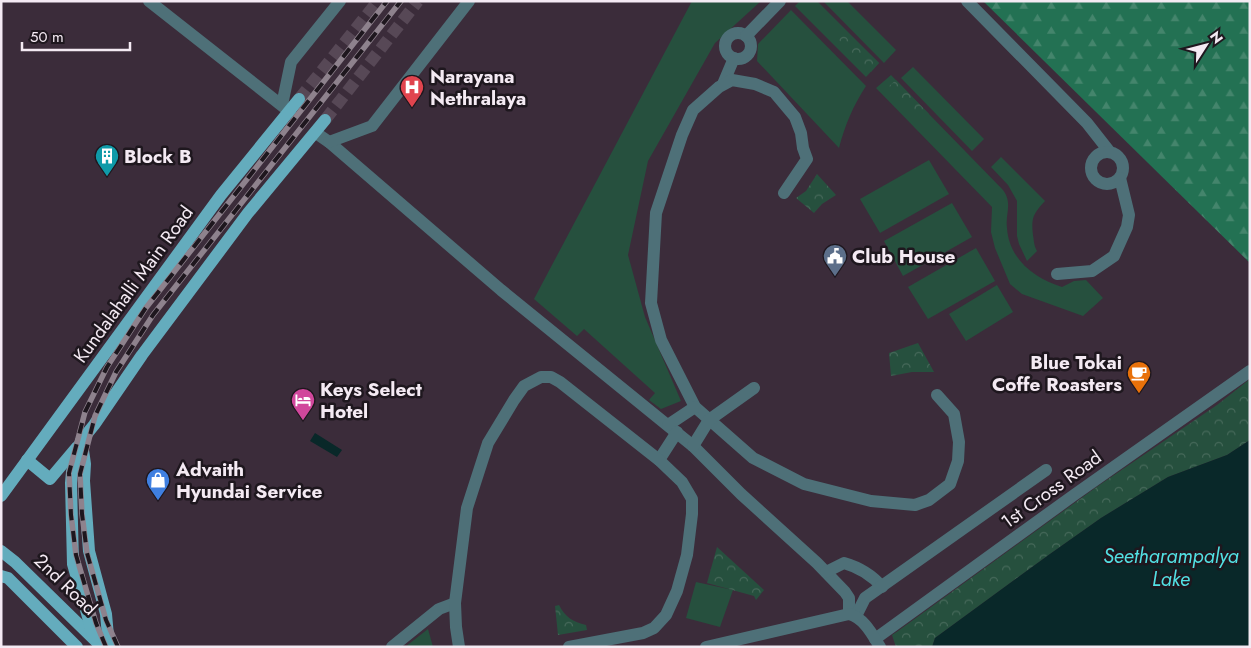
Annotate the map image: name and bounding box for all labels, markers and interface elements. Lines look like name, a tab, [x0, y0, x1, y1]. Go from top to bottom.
scale bar	[22, 20, 130, 52]
north arrow	[1181, 20, 1231, 70]
text: 50 m	[30, 26, 64, 48]
text: N	[1205, 27, 1228, 48]
place label: Narayana Nethralaya	[430, 63, 526, 112]
hospital icon: Narayana Nethralaya	[399, 74, 425, 108]
building icon: Block B	[94, 143, 120, 177]
place label: Block B	[124, 143, 192, 170]
street label: Kundalahalli Main Road	[67, 200, 200, 368]
public building icon: Club House	[822, 243, 848, 277]
place label: Club House	[852, 243, 956, 270]
place label: Blue Tokai Coffe Roasters	[992, 349, 1122, 398]
cafe icon: Blue Tokai Coffe Roasters	[1126, 360, 1152, 394]
place label: Keys Select Hotel	[320, 376, 422, 425]
hotel icon: Keys Select Hotel	[290, 387, 316, 421]
street label: 1st Cross Road	[996, 444, 1107, 535]
place label: Advaith Hyundai Service	[175, 456, 322, 505]
shop icon: Advaith Hyundai Service	[145, 467, 171, 501]
water label: Seetharampalya Lake	[1103, 542, 1239, 594]
street label: 2nd Road	[28, 547, 103, 621]

